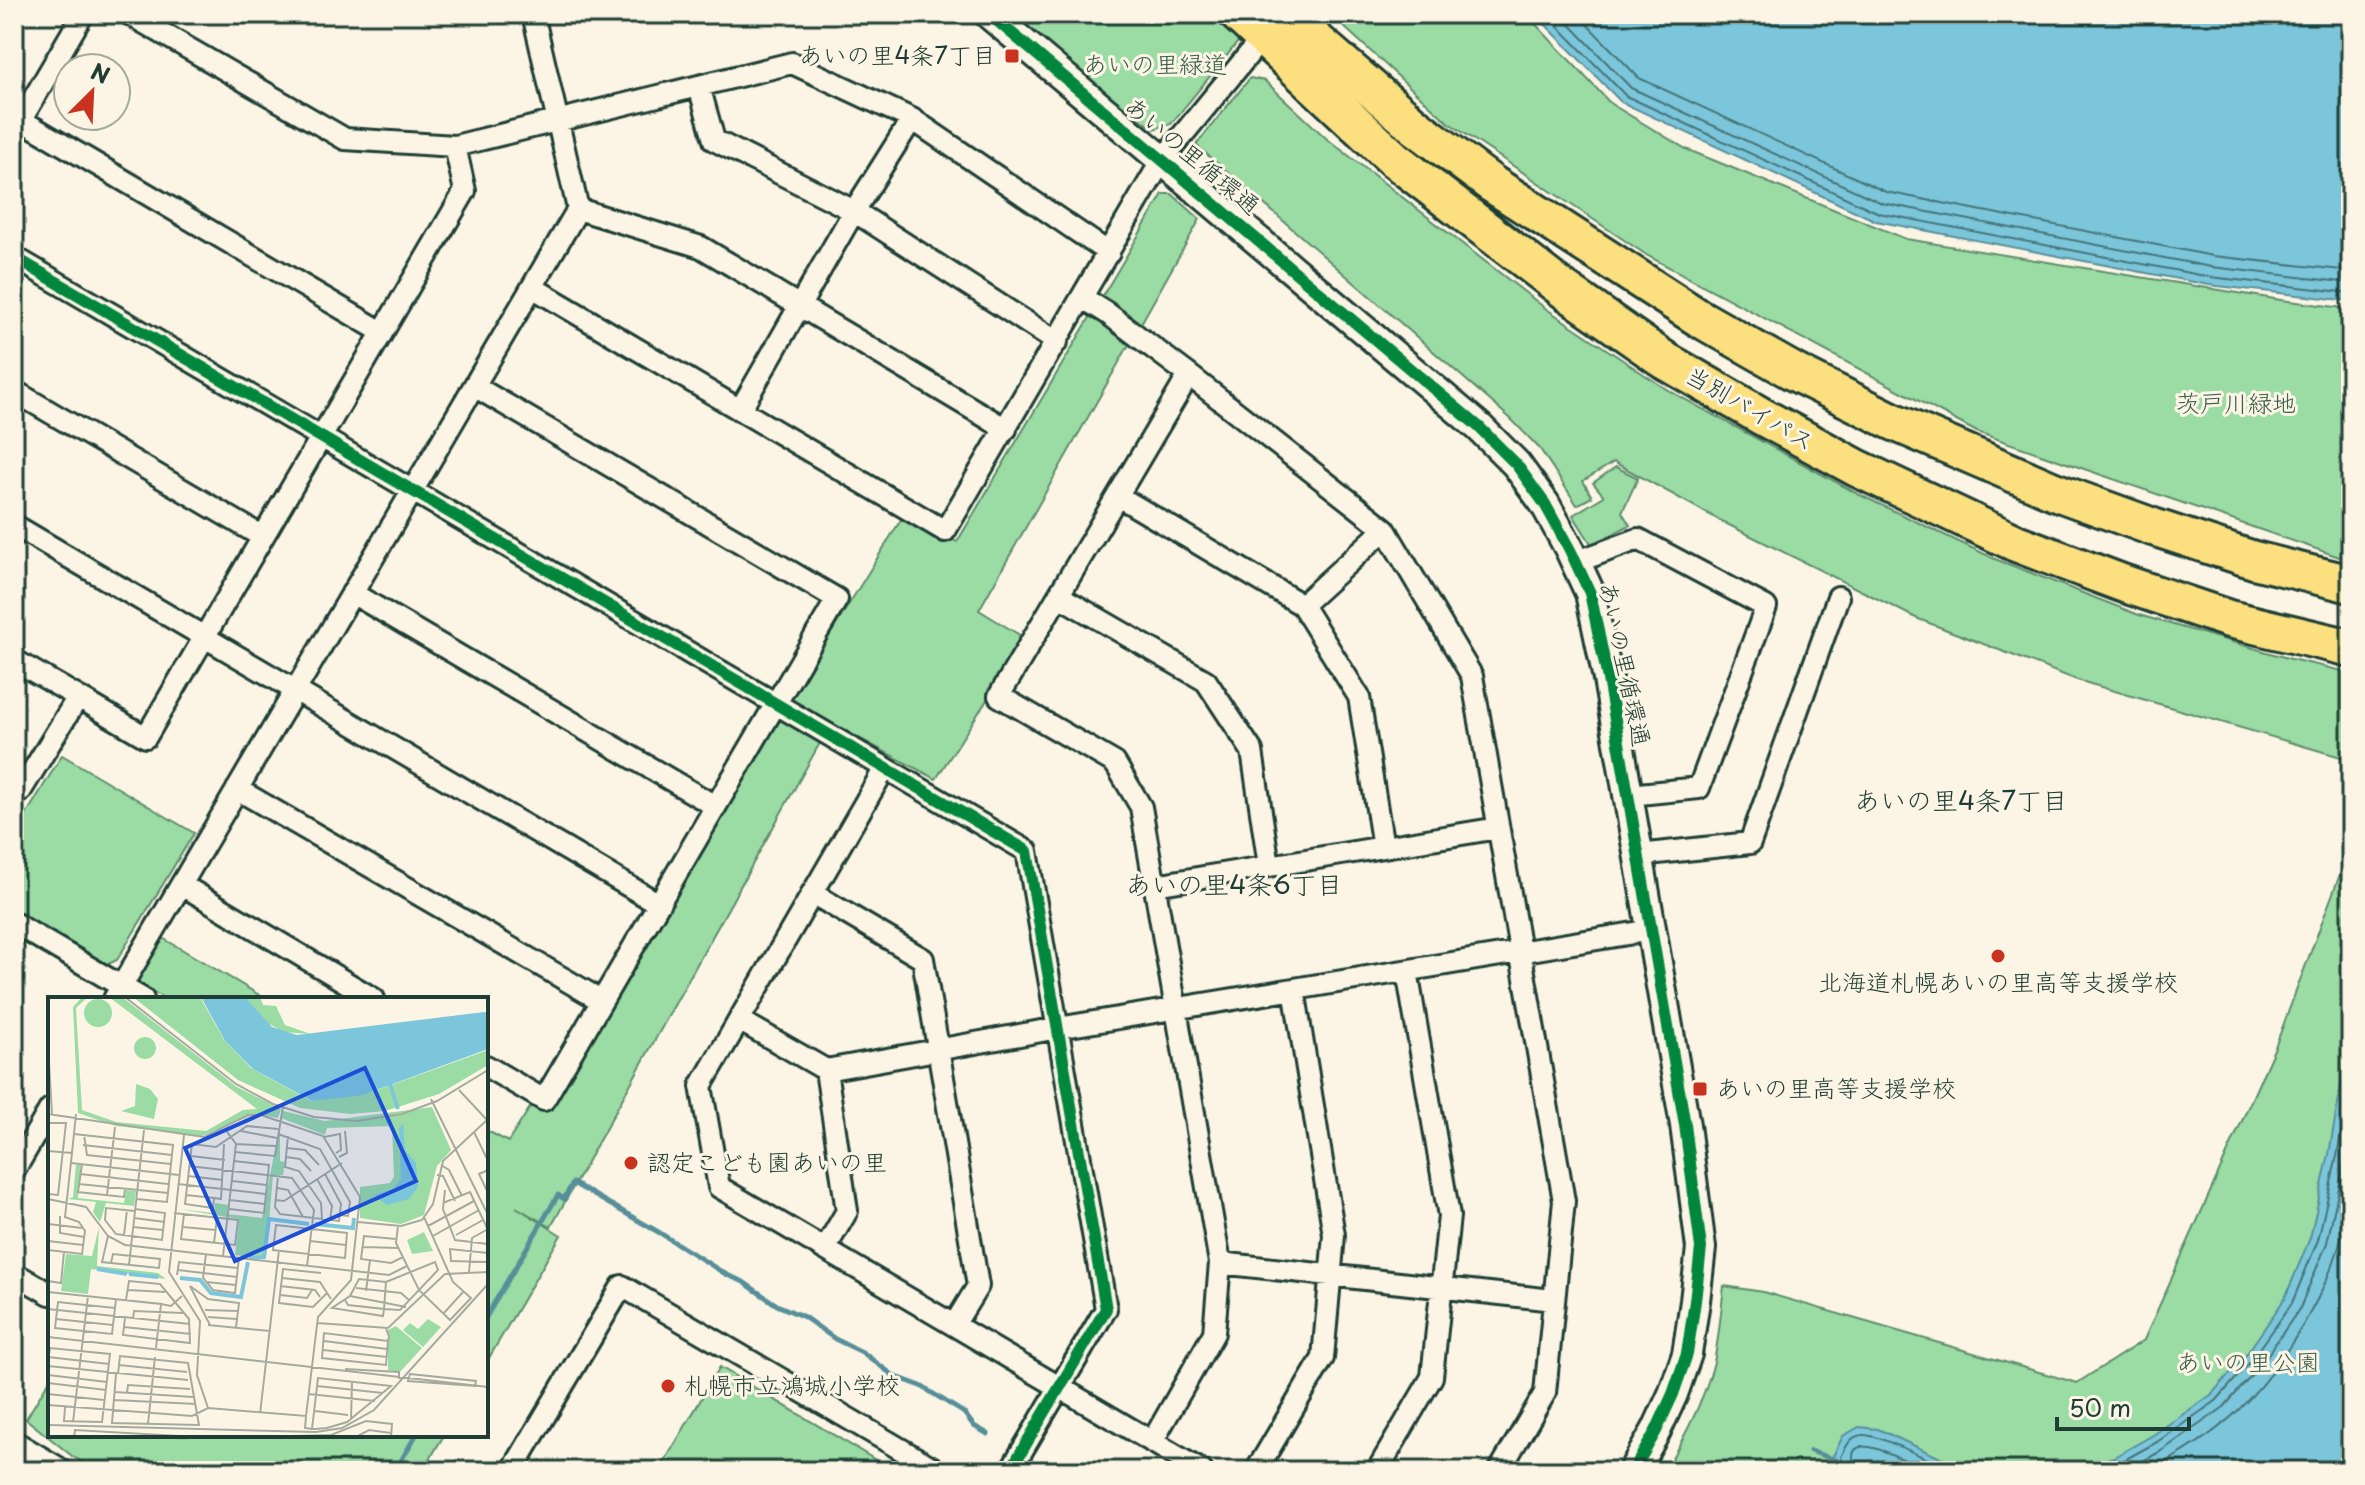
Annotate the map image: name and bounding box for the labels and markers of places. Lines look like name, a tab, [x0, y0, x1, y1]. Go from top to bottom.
place label: あいの里4条7丁目	[798, 36, 996, 72]
marker: あいの里4条7丁目	[1003, 47, 1021, 65]
marker: 北海道札幌あいの里高等支援学校	[1989, 947, 2007, 965]
place label: 北海道札幌あいの里高等支援学校	[1818, 963, 2178, 999]
place label: あいの里高等支援学校	[1716, 1069, 1956, 1105]
marker: あいの里高等支援学校	[1691, 1080, 1709, 1098]
place label: 認定こども園あいの里	[647, 1143, 887, 1179]
marker: 認定こども園あいの里	[622, 1154, 640, 1172]
place label: 札幌市立鴻城小学校	[684, 1366, 900, 1402]
marker: 札幌市立鴻城小学校	[659, 1377, 677, 1395]

